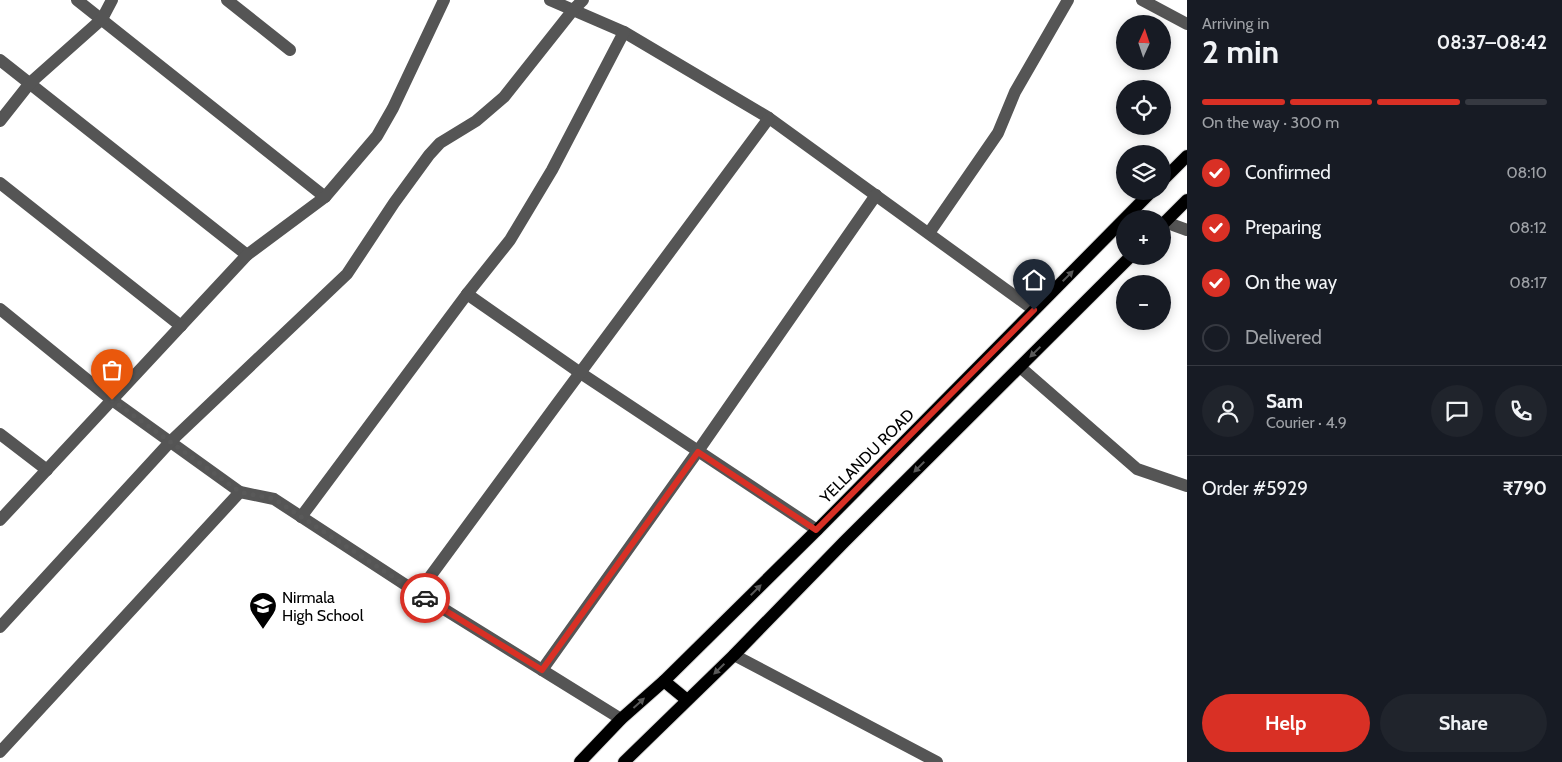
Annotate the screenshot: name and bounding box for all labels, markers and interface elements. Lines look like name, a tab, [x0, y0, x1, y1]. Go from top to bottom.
text: Arriving in	[1202, 14, 1269, 33]
north arrow	[1116, 15, 1171, 70]
map controls	[1116, 15, 1171, 330]
text: 08:37–08:42	[1437, 31, 1547, 54]
text: 2 min	[1202, 32, 1279, 71]
button: locate	[1116, 80, 1171, 135]
text: On the way · 300 m	[1202, 113, 1339, 132]
button: layers	[1116, 145, 1171, 200]
icon: check	[1202, 159, 1230, 187]
text: Confirmed	[1245, 161, 1331, 184]
text: 08:10	[1506, 163, 1547, 182]
button: +	[1116, 210, 1171, 265]
icon: check	[1202, 214, 1230, 242]
text: Preparing	[1245, 216, 1321, 239]
text: 08:12	[1509, 218, 1547, 237]
pin	[1013, 259, 1055, 310]
icon: home	[1020, 266, 1048, 294]
icon: check	[1202, 269, 1230, 297]
one-way arrow	[1062, 270, 1074, 282]
text: On the way	[1245, 271, 1337, 294]
text: 08:17	[1510, 273, 1547, 292]
button: −	[1116, 275, 1171, 330]
text: Delivered	[1245, 326, 1322, 349]
one-way arrow	[1029, 346, 1041, 358]
pin	[91, 349, 133, 400]
icon: bag	[98, 356, 126, 384]
button: person	[1202, 385, 1254, 437]
button: chat	[1431, 385, 1483, 437]
button: phone	[1495, 385, 1547, 437]
text: Sam	[1266, 390, 1303, 413]
street label: YELLANDU ROAD	[815, 405, 918, 508]
text: Courier · 4.9	[1266, 413, 1347, 432]
one-way arrow	[914, 461, 926, 473]
text: Order #5929	[1202, 477, 1308, 500]
text: ₹790	[1503, 477, 1547, 500]
courier	[400, 573, 450, 623]
icon: car	[411, 584, 439, 612]
one-way arrow	[750, 584, 762, 596]
place label: Nirmala High School	[282, 588, 364, 625]
school or university icon: Nirmala High School	[248, 591, 278, 630]
one-way arrow	[713, 663, 725, 675]
button: Help	[1202, 694, 1370, 752]
button: Share	[1380, 694, 1547, 752]
one-way arrow	[633, 697, 645, 709]

